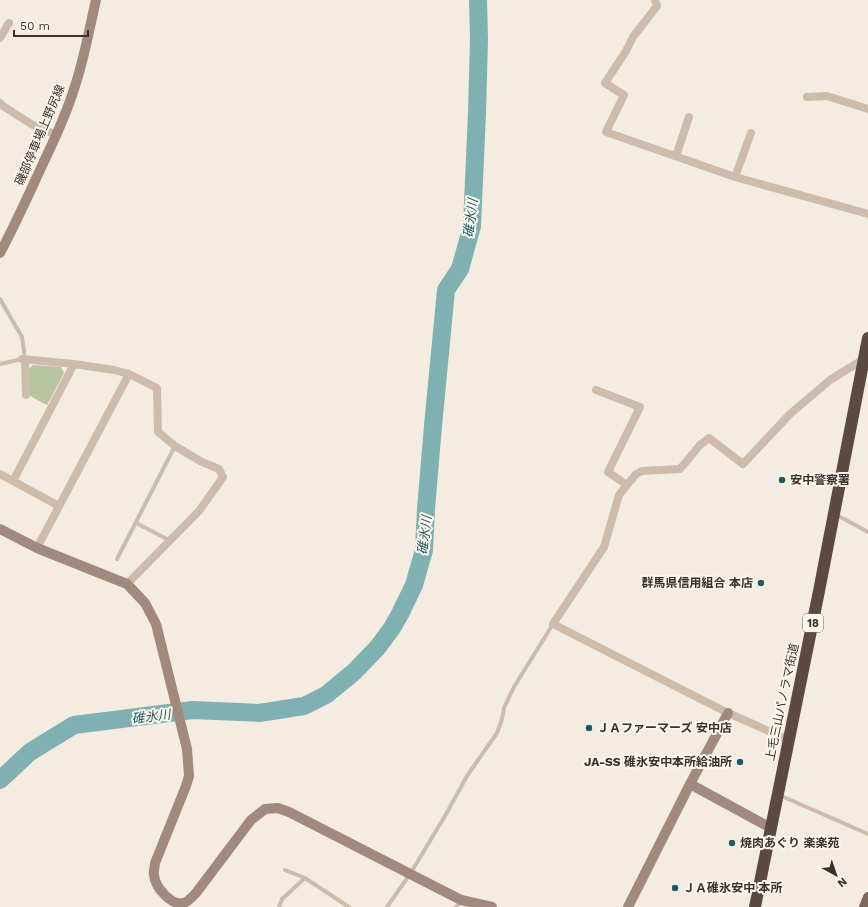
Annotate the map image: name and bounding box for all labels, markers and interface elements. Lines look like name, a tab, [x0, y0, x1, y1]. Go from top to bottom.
scale bar	[14, 12, 88, 38]
text: 50 m	[20, 19, 50, 33]
street label: 磯部停車場上野尻線	[12, 83, 68, 187]
water label: 碓氷川	[461, 196, 481, 238]
place label: 安中警察署	[790, 473, 850, 487]
marker: 安中警察署	[777, 475, 787, 485]
water label: 碓氷川	[415, 513, 435, 555]
place label: 群馬県信用組合 本店	[642, 576, 753, 590]
marker: 群馬県信用組合 本店	[756, 578, 766, 588]
road number: 18	[803, 614, 823, 632]
street label: 上毛三山パノラマ街道	[763, 642, 801, 762]
water label: 碓氷川	[131, 706, 173, 726]
place label: ＪＡファーマーズ 安中店	[597, 721, 732, 735]
marker: ＪＡファーマーズ 安中店	[584, 723, 594, 733]
place label: JA-SS 碓氷安中本所給油所	[584, 755, 732, 769]
marker: JA-SS 碓氷安中本所給油所	[735, 757, 745, 767]
place label: 焼肉あぐり 楽楽苑	[740, 836, 839, 850]
marker: 焼肉あぐり 楽楽苑	[727, 838, 737, 848]
north arrow	[816, 855, 856, 895]
text: N	[835, 875, 849, 890]
place label: ＪＡ碓氷安中 本所	[683, 881, 782, 895]
marker: ＪＡ碓氷安中 本所	[670, 883, 680, 893]

